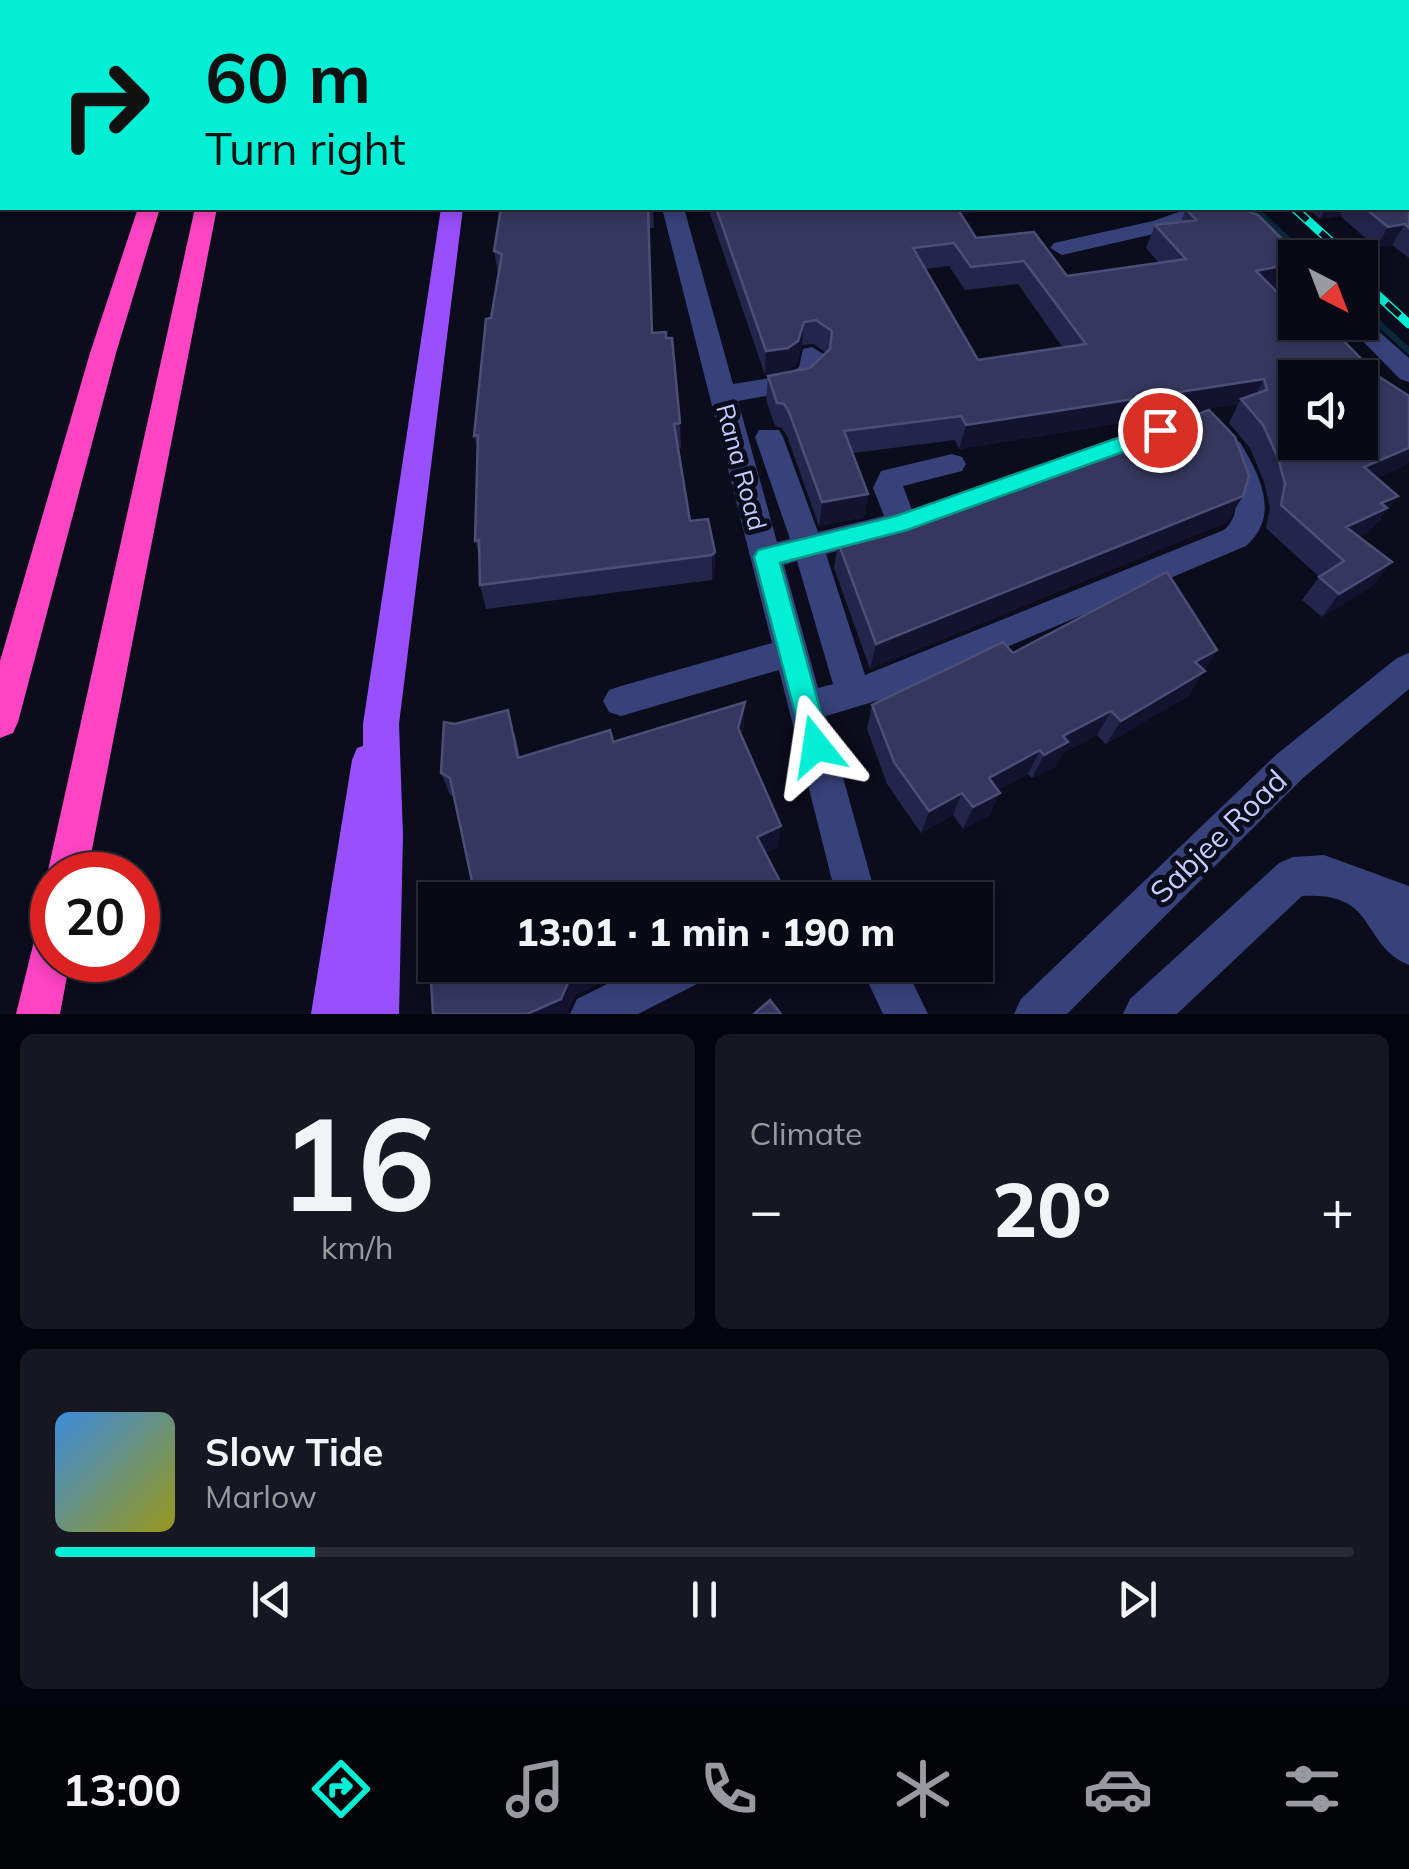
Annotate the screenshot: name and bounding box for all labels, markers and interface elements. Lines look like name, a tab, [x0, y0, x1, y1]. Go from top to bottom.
text: 60 m	[205, 33, 371, 121]
icon: right	[40, 40, 170, 170]
text: Turn right	[205, 120, 406, 176]
north arrow	[1278, 240, 1378, 340]
map controls	[1278, 240, 1378, 460]
button: sound	[1278, 360, 1378, 460]
pin	[1118, 388, 1203, 473]
street label: Rana Road	[710, 400, 774, 534]
icon: arrive	[1133, 403, 1188, 458]
position arrow	[764, 694, 868, 798]
street label: Sabjee Road	[1142, 761, 1294, 911]
speed limit sign: 20	[30, 852, 160, 982]
text: 13:01 · 1 min · 190 m	[516, 908, 895, 956]
text: 16	[279, 1080, 435, 1244]
text: Climate	[750, 1113, 862, 1153]
text: 20°	[992, 1162, 1111, 1256]
text: −	[750, 1175, 783, 1244]
text: +	[1321, 1175, 1354, 1244]
text: km/h	[321, 1227, 393, 1267]
text: Slow Tide	[205, 1428, 383, 1476]
text: Marlow	[205, 1476, 317, 1516]
icon: previous	[244, 1572, 299, 1627]
icon: pause	[677, 1572, 732, 1627]
icon: next	[1110, 1572, 1165, 1627]
icon: directions	[306, 1754, 376, 1824]
icon: music	[500, 1754, 570, 1824]
icon: phone	[694, 1754, 764, 1824]
icon: climate	[888, 1754, 958, 1824]
icon: car	[1083, 1754, 1153, 1824]
icon: filters	[1277, 1754, 1347, 1824]
text: 13:00	[62, 1761, 181, 1817]

